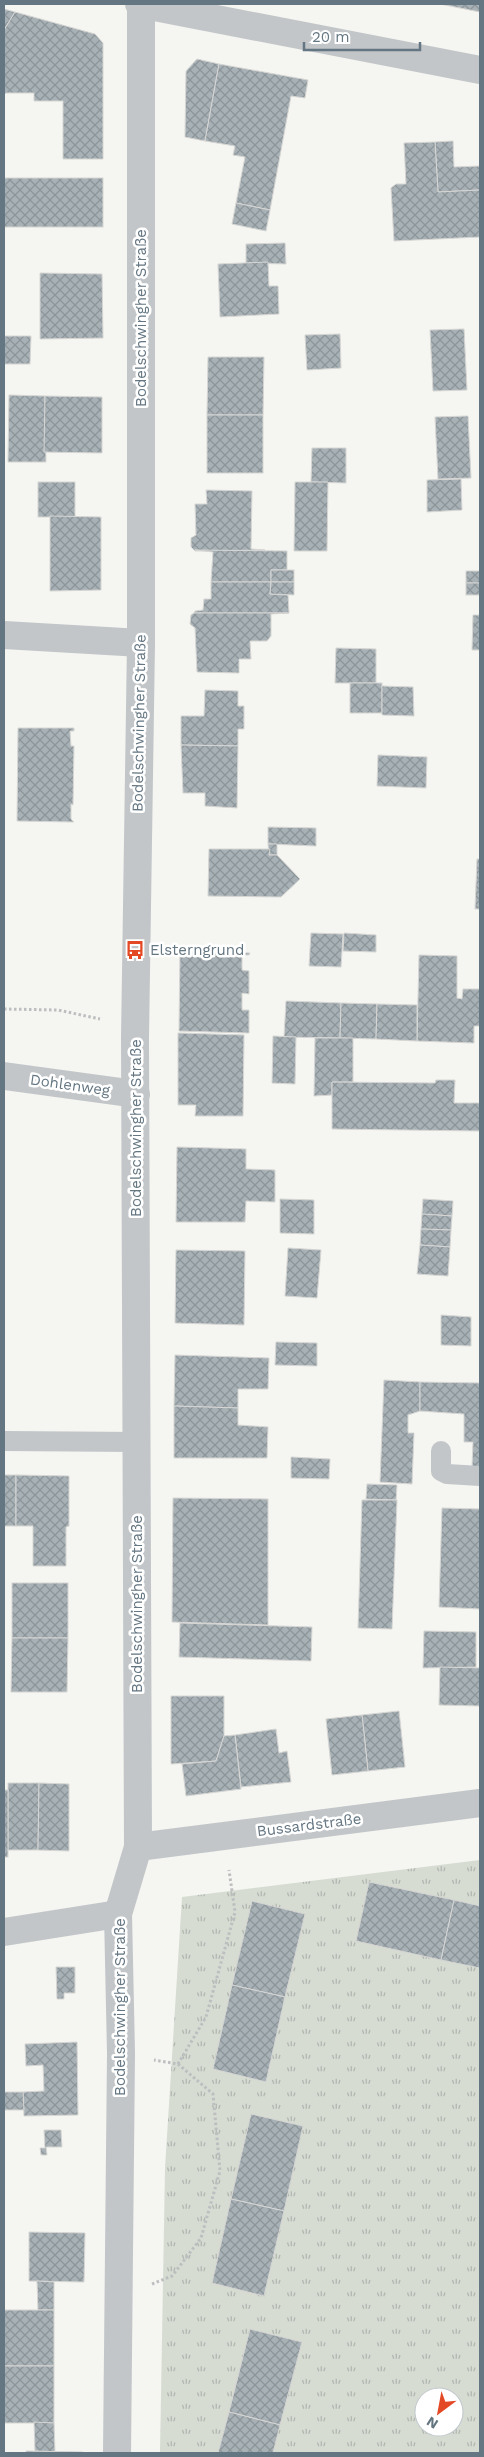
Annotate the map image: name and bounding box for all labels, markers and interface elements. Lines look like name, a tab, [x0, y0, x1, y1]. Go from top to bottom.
scale bar	[304, 20, 420, 52]
text: 20 m	[312, 28, 350, 46]
street label: Bodelschwingher Straße	[132, 229, 150, 407]
street label: Bodelschwingher Straße	[128, 634, 150, 812]
bus stop icon: Elsterngrund	[124, 939, 146, 961]
place label: Elsterngrund	[150, 941, 244, 959]
street label: Bodelschwingher Straße	[127, 1039, 145, 1217]
street label: Dohlenweg	[29, 1070, 111, 1100]
street label: Bodelschwingher Straße	[128, 1515, 146, 1693]
street label: Bussardstraße	[256, 1810, 362, 1840]
street label: Bodelschwingher Straße	[111, 1918, 129, 2096]
north arrow	[414, 2387, 464, 2437]
text: N	[423, 2413, 441, 2433]

